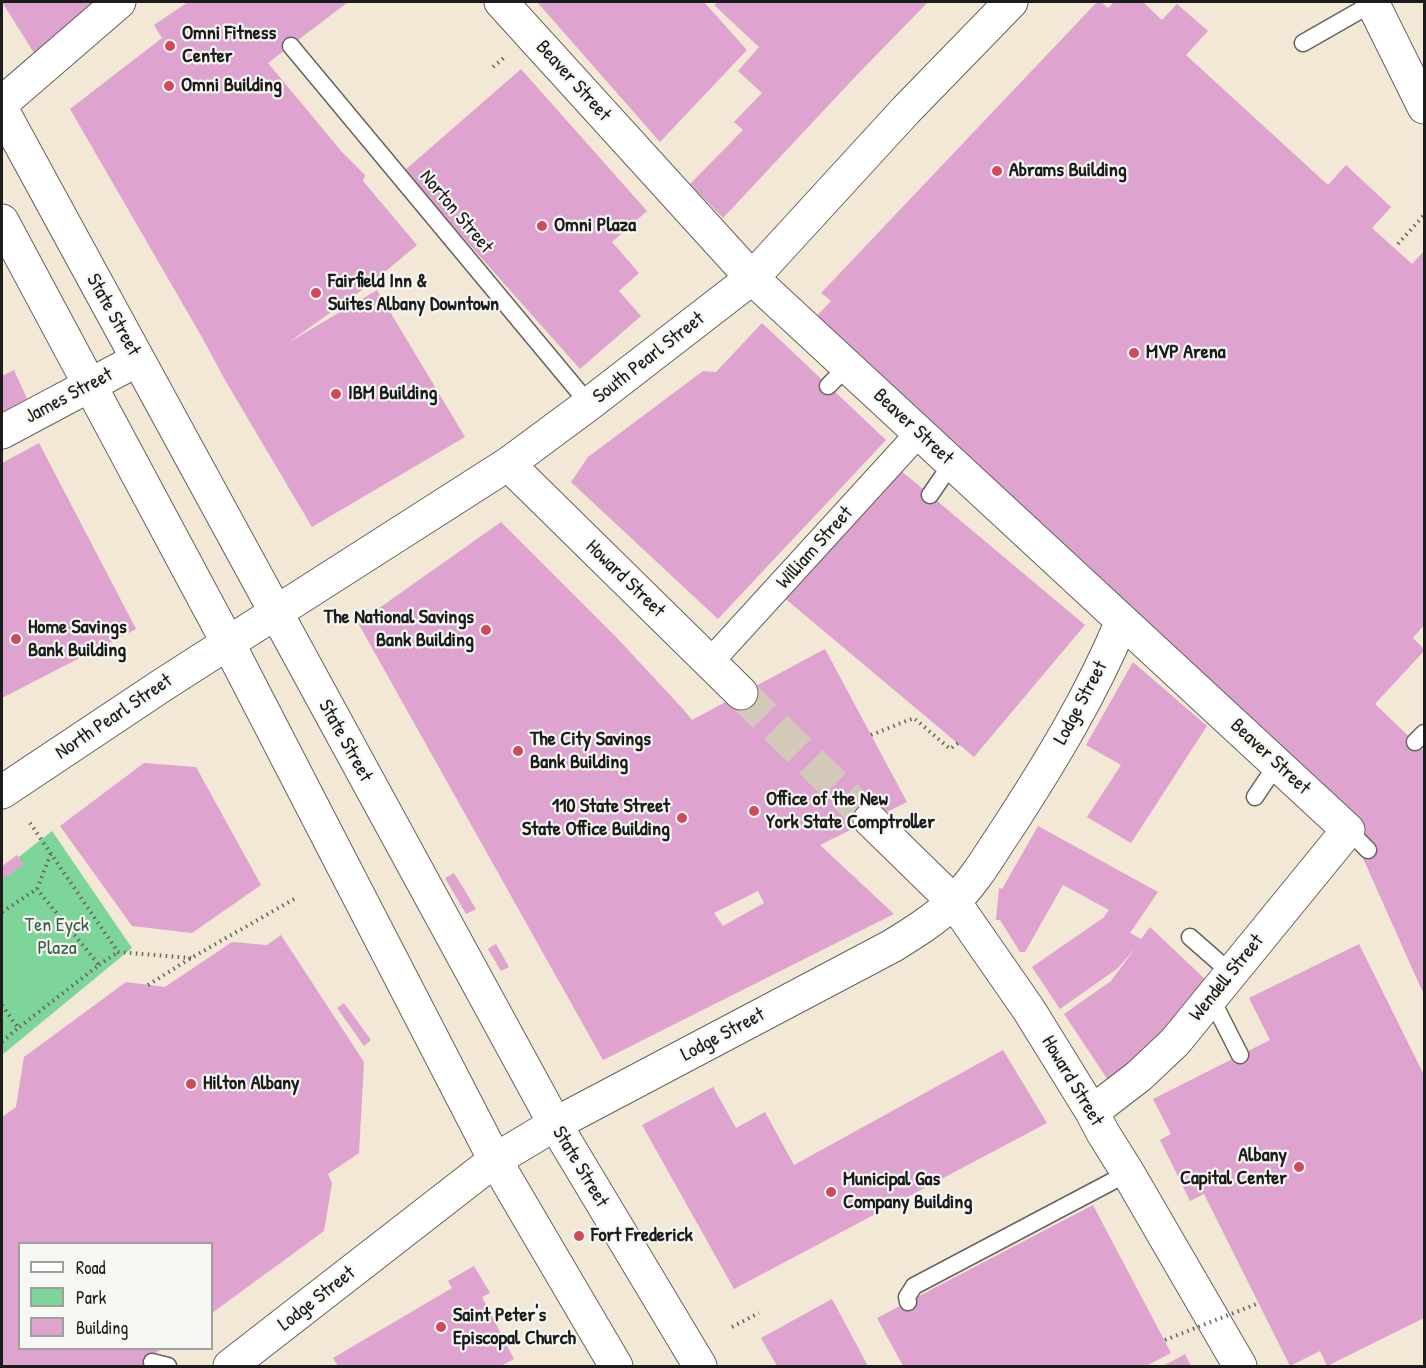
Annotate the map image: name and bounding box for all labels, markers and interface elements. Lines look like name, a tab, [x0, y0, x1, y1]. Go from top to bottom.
place label: Omni Fitness Center	[182, 22, 276, 69]
street label: Beaver Street	[530, 36, 616, 126]
marker: Omni Fitness Center	[163, 39, 177, 53]
place label: Omni Building	[181, 74, 282, 98]
marker: Omni Building	[162, 79, 176, 93]
place label: Abrams Building	[1009, 159, 1127, 183]
marker: Abrams Building	[990, 164, 1004, 178]
street label: Norton Street	[414, 165, 498, 259]
place label: Omni Plaza	[554, 214, 636, 238]
marker: Omni Plaza	[535, 219, 549, 233]
street label: State Street	[81, 270, 145, 360]
place label: Fairfield Inn & Suites Albany Downtown	[328, 270, 499, 317]
marker: Fairfield Inn & Suites Albany Downtown	[309, 286, 323, 300]
street label: South Pearl Street	[589, 307, 709, 409]
place label: MVP Arena	[1146, 341, 1226, 365]
marker: MVP Arena	[1127, 346, 1141, 360]
street label: James Street	[21, 363, 117, 429]
place label: IBM Building	[348, 382, 437, 406]
street label: Beaver Street	[868, 384, 958, 470]
marker: IBM Building	[329, 387, 343, 401]
street label: William Street	[772, 502, 858, 594]
street label: Howard Street	[580, 535, 670, 623]
place label: The National Savings Bank Building	[324, 606, 474, 653]
place label: Home Savings Bank Building	[28, 616, 127, 663]
marker: The National Savings Bank Building	[479, 623, 493, 637]
marker: Home Savings Bank Building	[9, 632, 23, 646]
street label: Lodge Street	[1049, 657, 1113, 749]
street label: North Pearl Street	[51, 669, 177, 765]
street label: State Street	[313, 696, 377, 786]
street label: Beaver Street	[1225, 714, 1315, 800]
place label: The City Savings Bank Building	[530, 728, 651, 775]
marker: The City Savings Bank Building	[511, 744, 525, 758]
place label: Office of the New York State Comptroller	[766, 788, 935, 835]
place label: 110 State Street State Office Building	[522, 795, 670, 842]
marker: Office of the New York State Comptroller	[747, 804, 761, 818]
marker: 110 State Street State Office Building	[675, 811, 689, 825]
park label: Ten Eyck Plaza	[25, 914, 89, 961]
street label: Wendell Street	[1185, 930, 1269, 1026]
street label: Lodge Street	[677, 1003, 769, 1067]
street label: Howard Street	[1036, 1031, 1108, 1131]
place label: Hilton Albany	[203, 1072, 299, 1096]
marker: Hilton Albany	[184, 1077, 198, 1091]
street label: State Street	[547, 1122, 613, 1212]
place label: Albany Capital Center	[1180, 1144, 1287, 1191]
marker: Albany Capital Center	[1292, 1160, 1306, 1174]
place label: Municipal Gas Company Building	[843, 1168, 972, 1215]
marker: Municipal Gas Company Building	[824, 1185, 838, 1199]
place label: Fort Frederick	[591, 1224, 693, 1248]
marker: Fort Frederick	[572, 1229, 586, 1243]
legend	[18, 1242, 213, 1350]
text: Road	[76, 1255, 106, 1280]
street label: Lodge Street	[274, 1261, 360, 1337]
text: Park	[76, 1285, 106, 1310]
place label: Saint Peter's Episcopal Church	[453, 1304, 576, 1351]
text: Building	[76, 1315, 128, 1340]
marker: Saint Peter's Episcopal Church	[434, 1320, 448, 1334]

